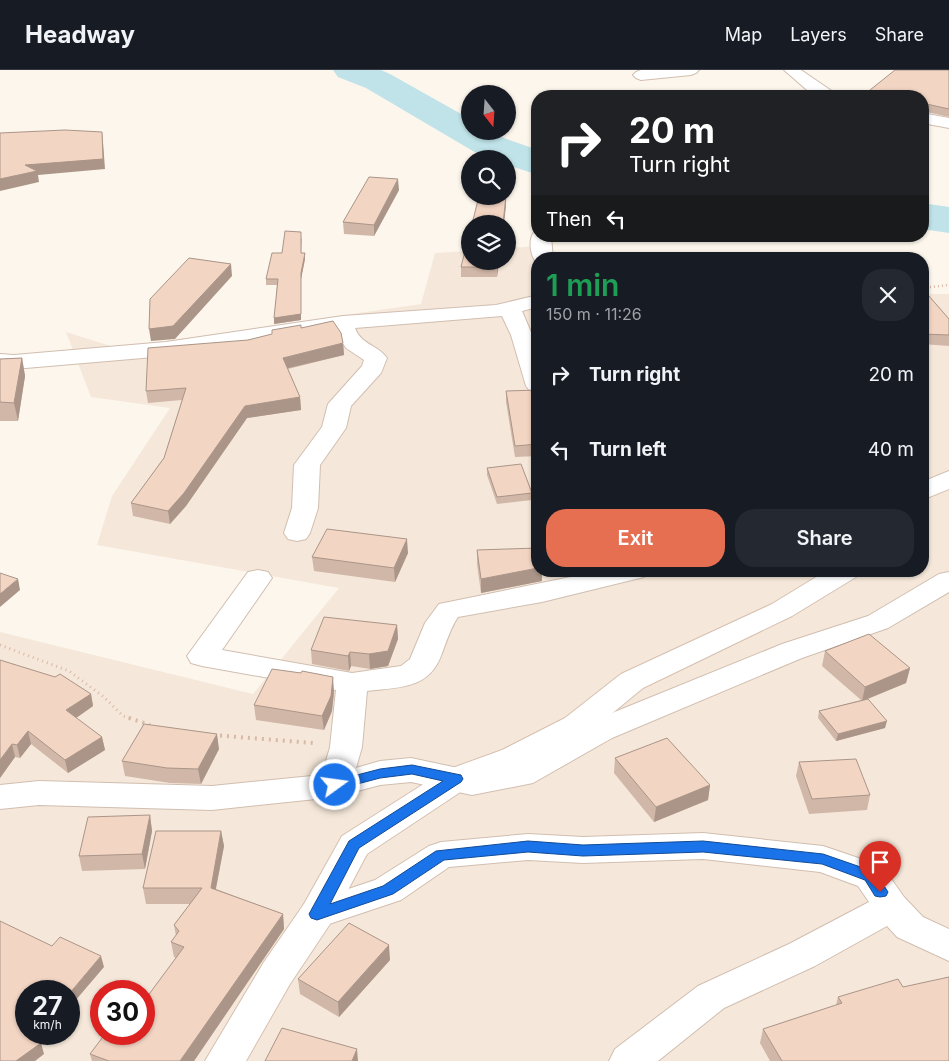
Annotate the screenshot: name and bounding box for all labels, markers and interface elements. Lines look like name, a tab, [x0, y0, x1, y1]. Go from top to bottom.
text: Headway	[25, 20, 135, 49]
text: Map	[725, 24, 762, 45]
text: Layers	[790, 24, 847, 45]
text: Share	[875, 24, 924, 45]
north arrow	[461, 85, 516, 140]
map controls	[461, 85, 516, 270]
text: 20 m	[629, 109, 715, 151]
icon: right	[546, 110, 611, 175]
button: search	[461, 150, 516, 205]
text: Turn right	[629, 151, 730, 177]
icon: left	[602, 205, 630, 233]
text: Then	[546, 208, 592, 231]
button: layers	[461, 215, 516, 270]
text: 1 min	[546, 267, 619, 303]
button: close	[862, 269, 914, 321]
text: 150 m · 11:26	[546, 304, 642, 324]
icon: right	[546, 361, 574, 389]
text: Turn right	[589, 363, 680, 386]
text: 20 m	[868, 363, 914, 386]
icon: left	[546, 436, 574, 464]
text: Turn left	[589, 438, 667, 461]
text: 40 m	[868, 438, 914, 461]
button: Exit	[546, 509, 725, 567]
button: Share	[735, 509, 914, 567]
position arrow	[308, 758, 360, 810]
pin	[859, 841, 901, 892]
icon: arrive	[866, 848, 894, 876]
speed limit sign: 30	[90, 980, 155, 1045]
text: 27	[32, 991, 63, 1021]
text: km/h	[33, 1017, 62, 1032]

